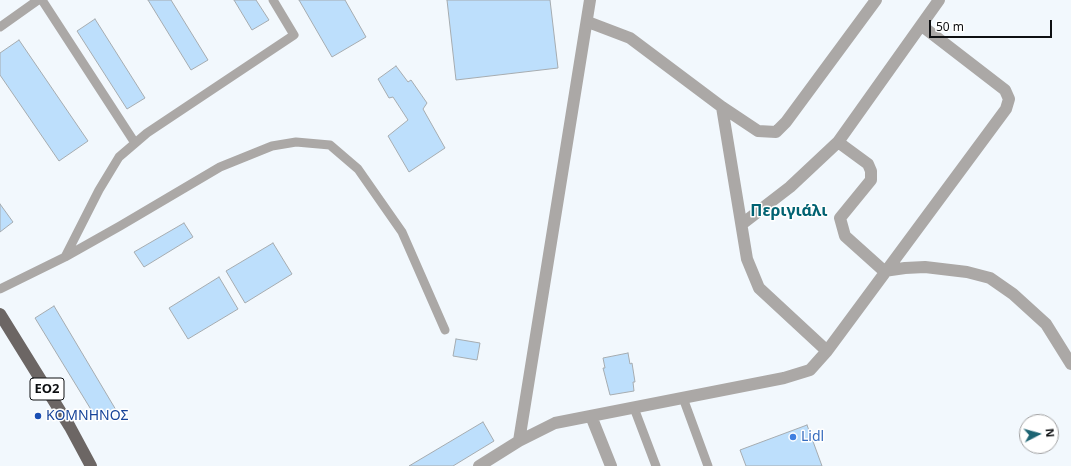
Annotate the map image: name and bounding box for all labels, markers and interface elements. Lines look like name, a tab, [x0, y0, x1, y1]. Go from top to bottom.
scale bar	[931, 12, 1054, 38]
text: 50 m	[936, 18, 964, 35]
district label: Περιγιάλι	[750, 201, 828, 221]
road number: ΕΟ2	[30, 378, 64, 400]
place label: ΚΟΜΝΗΝΟΣ	[46, 408, 128, 424]
marker: ΚΟΜΝΗΝΟΣ	[33, 411, 43, 421]
north arrow	[1019, 414, 1059, 454]
text: N	[1043, 428, 1058, 438]
place label: Lidl	[801, 429, 824, 445]
marker: Lidl	[788, 432, 798, 442]

